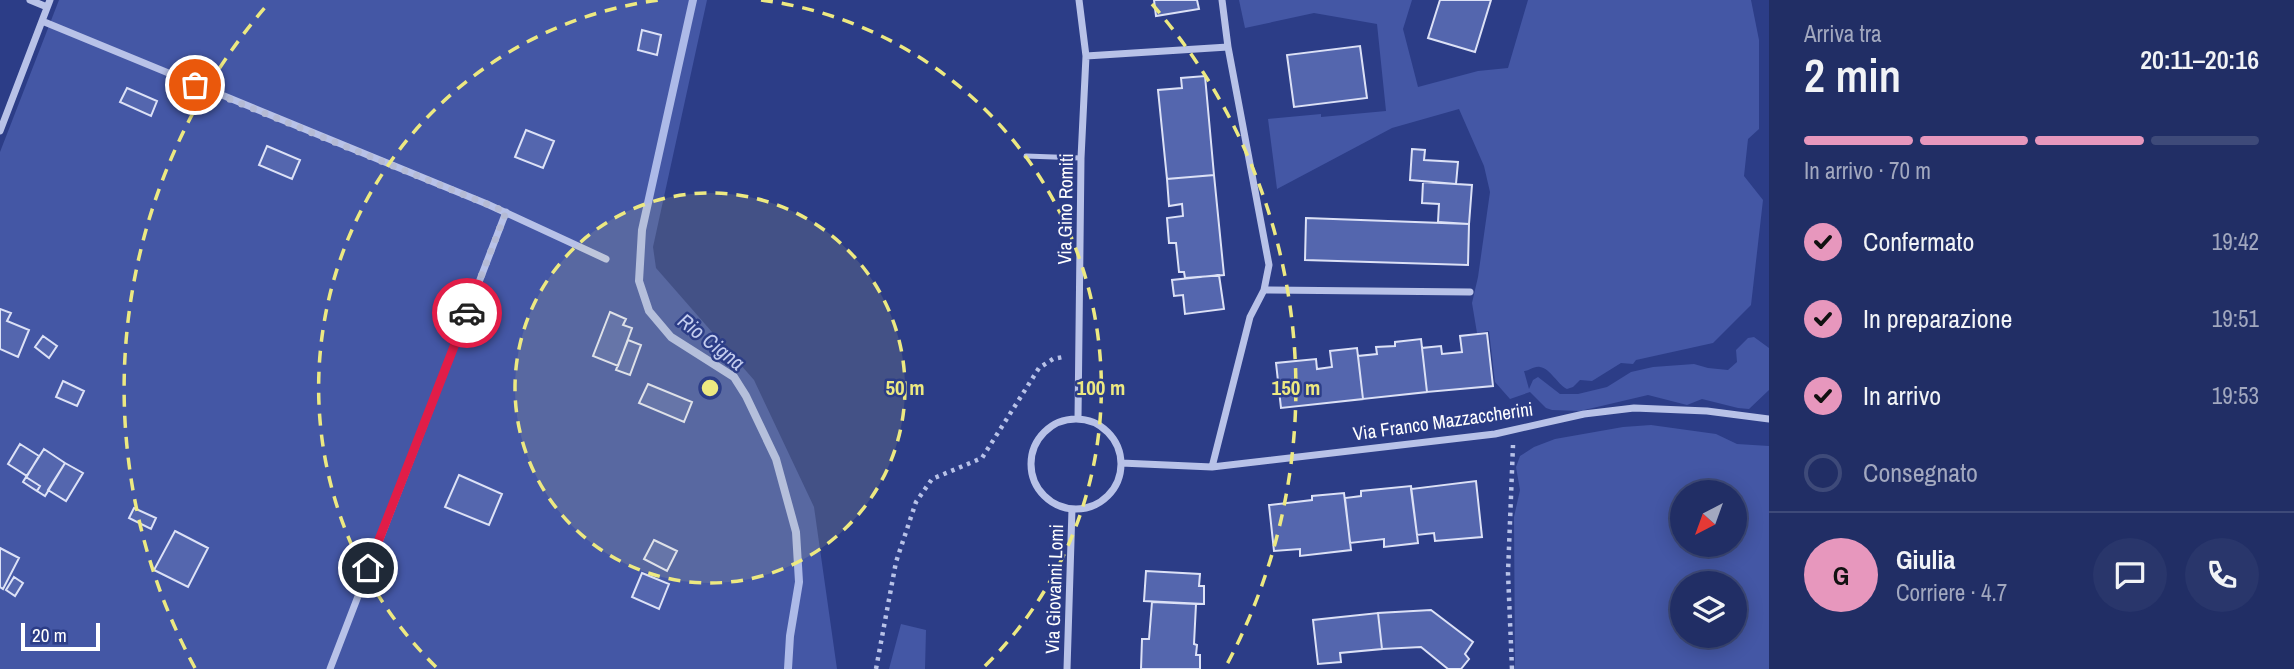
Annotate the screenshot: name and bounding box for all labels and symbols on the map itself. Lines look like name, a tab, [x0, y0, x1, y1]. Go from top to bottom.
pin	[165, 55, 225, 115]
street label: Via Gino Romiti	[1051, 153, 1079, 265]
courier	[432, 278, 502, 348]
water label: Rio Cigna	[672, 306, 751, 377]
text: 50 m	[885, 373, 925, 402]
text: 100 m	[1077, 373, 1125, 402]
text: 150 m	[1272, 373, 1320, 402]
centre of rings	[698, 376, 722, 400]
street label: Via Franco Mazzaccherini	[1351, 395, 1535, 447]
north arrow	[1670, 480, 1746, 556]
street label: Via Giovanni Lomi	[1039, 524, 1069, 654]
pin	[338, 538, 398, 598]
scale bar	[21, 620, 100, 652]

